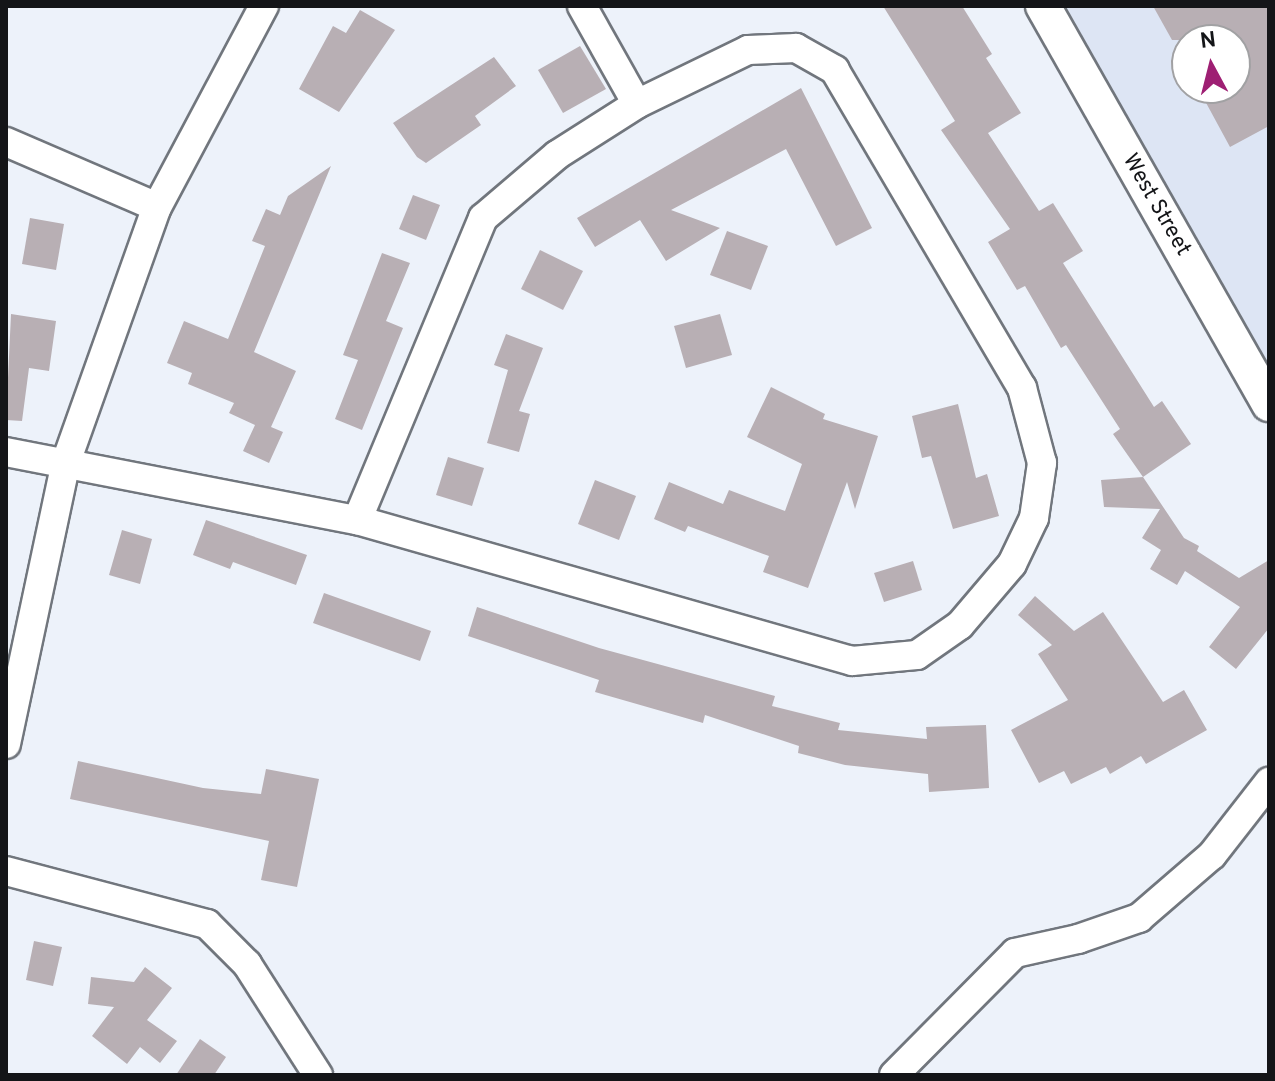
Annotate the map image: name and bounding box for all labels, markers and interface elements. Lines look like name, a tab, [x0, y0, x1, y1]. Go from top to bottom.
north arrow	[1171, 24, 1251, 104]
text: N	[1199, 27, 1218, 56]
street label: West Street	[1116, 149, 1196, 261]

